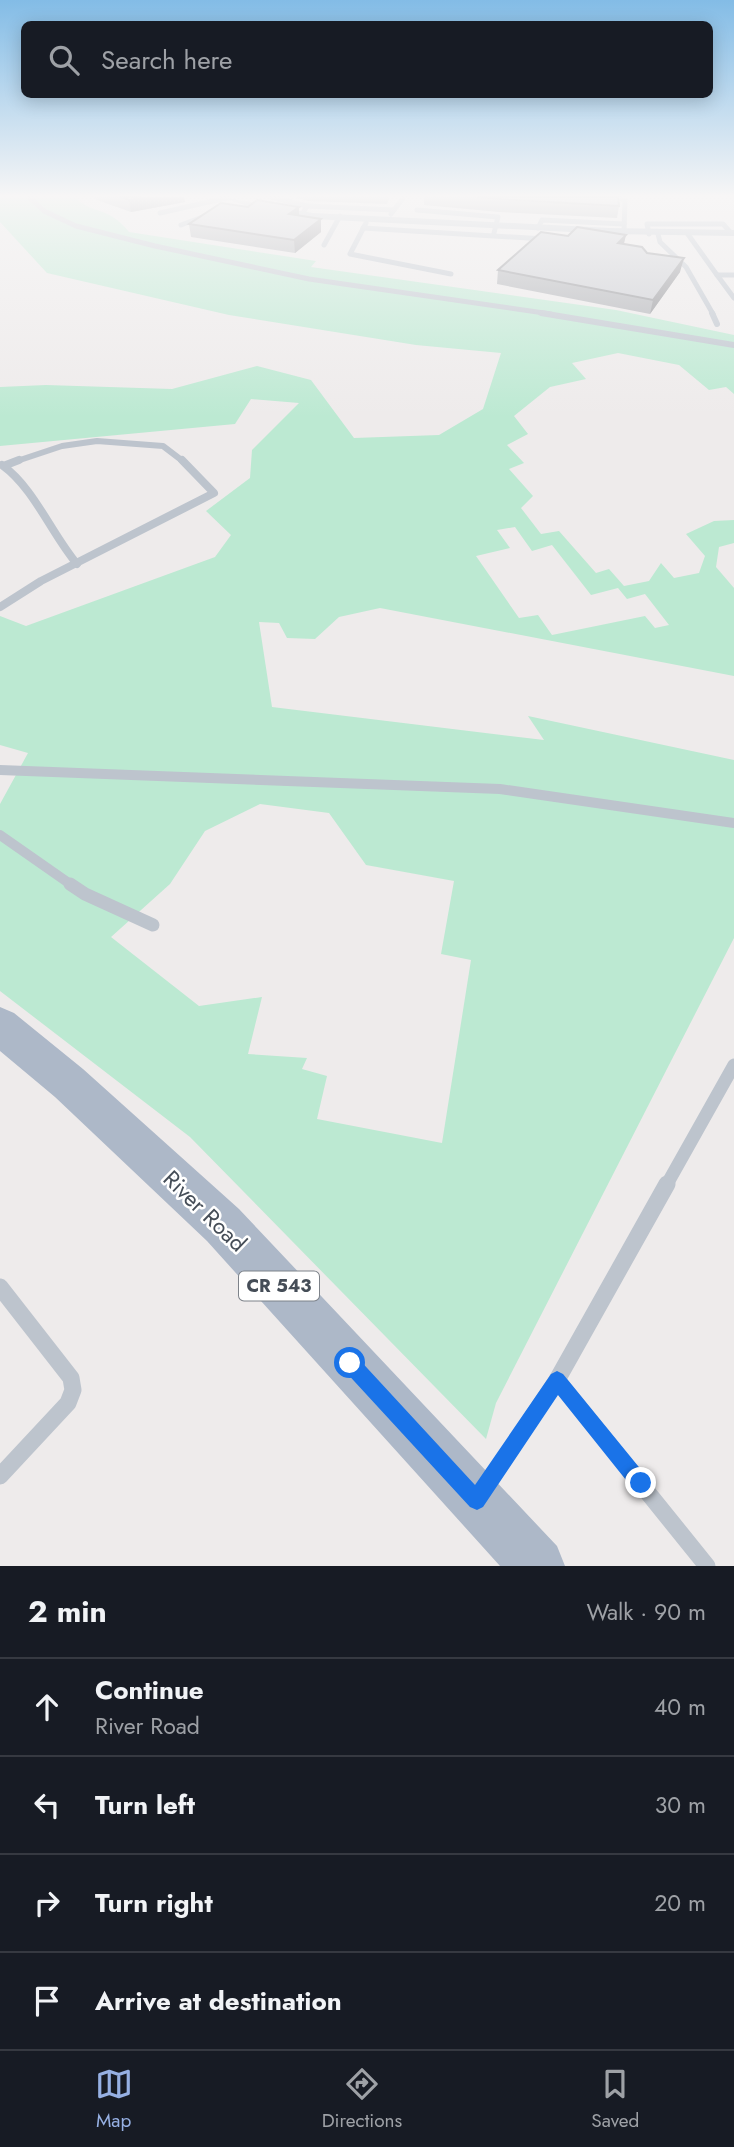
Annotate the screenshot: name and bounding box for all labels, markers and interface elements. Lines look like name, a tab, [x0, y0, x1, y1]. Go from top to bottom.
search box	[21, 21, 713, 98]
icon: search	[45, 41, 83, 79]
text: Search here	[101, 41, 233, 79]
street label: River Road	[155, 1162, 255, 1260]
road number: CR 543	[239, 1272, 319, 1301]
route start	[334, 1347, 365, 1378]
route end	[625, 1467, 656, 1498]
text: 2 min	[28, 1590, 107, 1633]
text: Walk · 90 m	[586, 1595, 706, 1629]
text: Continue	[95, 1671, 204, 1709]
icon: ahead	[28, 1688, 66, 1726]
text: 40 m	[654, 1690, 706, 1724]
text: River Road	[95, 1709, 200, 1743]
icon: left	[28, 1786, 66, 1824]
text: Turn left	[95, 1786, 195, 1824]
text: 30 m	[655, 1788, 706, 1822]
icon: right	[28, 1884, 66, 1922]
text: Turn right	[95, 1884, 213, 1922]
text: 20 m	[654, 1886, 706, 1920]
icon: arrive	[28, 1982, 66, 2020]
text: Arrive at destination	[95, 1982, 342, 2020]
tab: Map	[95, 2065, 133, 2134]
tab: Directions	[322, 2065, 402, 2134]
tab: Saved	[591, 2065, 639, 2134]

